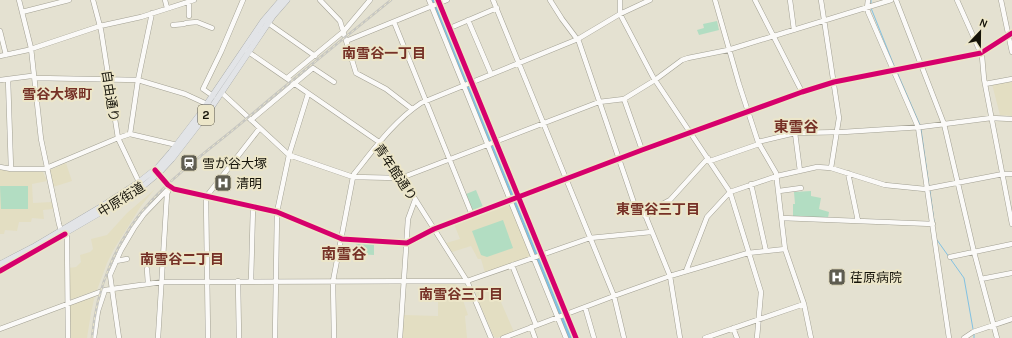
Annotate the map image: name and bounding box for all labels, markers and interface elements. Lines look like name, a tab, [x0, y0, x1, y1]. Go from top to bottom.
north arrow	[960, 12, 1000, 52]
text: N	[977, 16, 990, 31]
district label: 南雪谷一丁目	[342, 45, 426, 62]
street label: 自由通り	[99, 69, 122, 123]
district label: 雪谷大塚町	[22, 86, 92, 103]
road number: 2	[198, 105, 214, 125]
district label: 東雪谷	[773, 118, 819, 136]
street label: 青年館通り	[371, 141, 420, 203]
station icon: 雪が谷大塚	[179, 153, 199, 173]
place label: 雪が谷大塚	[202, 156, 267, 171]
hospital icon: 清明	[213, 173, 233, 193]
place label: 清明	[236, 176, 262, 191]
street label: 中原街道	[95, 179, 147, 220]
district label: 東雪谷三丁目	[616, 201, 700, 218]
district label: 南雪谷	[321, 245, 367, 263]
district label: 南雪谷二丁目	[140, 251, 224, 268]
hospital icon: 荏原病院	[827, 267, 847, 287]
place label: 荏原病院	[850, 270, 902, 285]
district label: 南雪谷三丁目	[419, 286, 503, 303]

